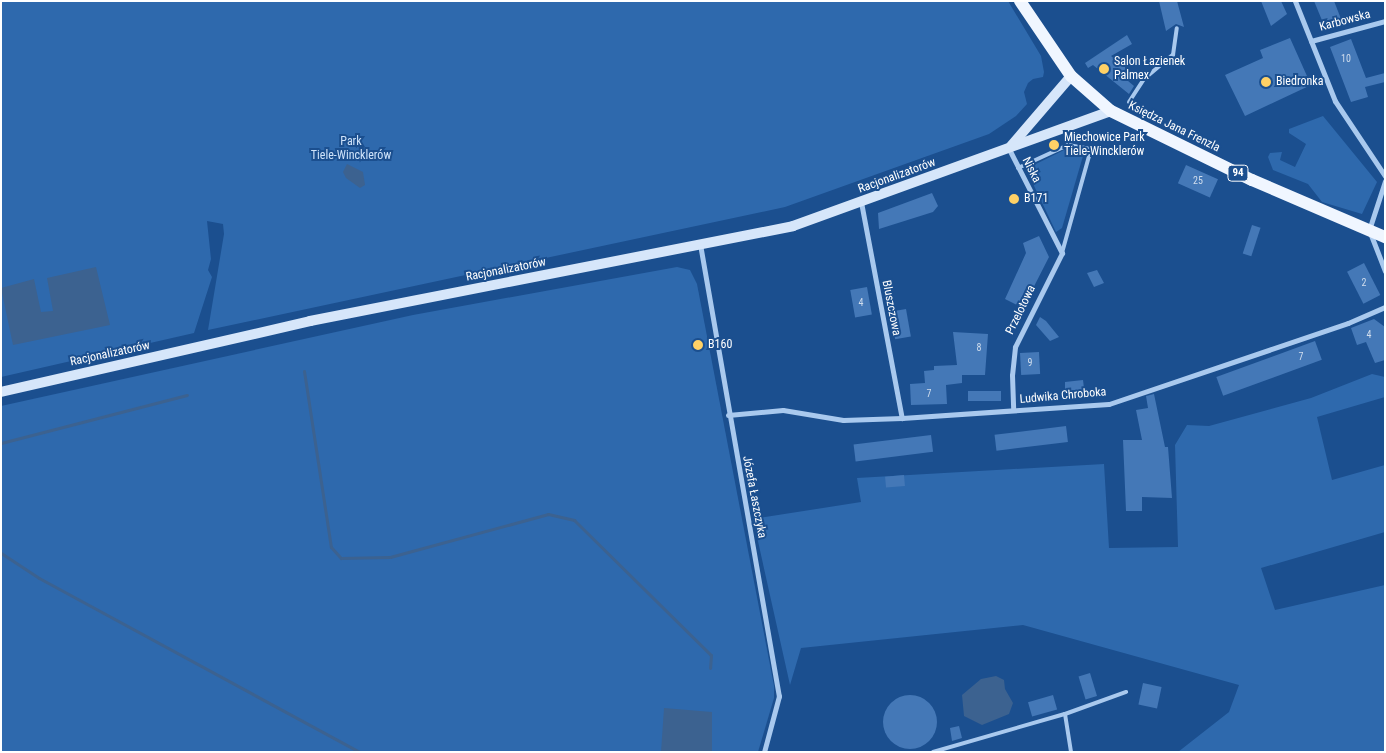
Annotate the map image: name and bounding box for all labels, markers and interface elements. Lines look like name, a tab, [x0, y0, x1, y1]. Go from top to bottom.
street label: Karbowska	[1318, 7, 1372, 35]
house number: 10	[1341, 53, 1351, 65]
place label: Salon Łazienek Palmex	[1114, 55, 1185, 83]
marker: Salon Łazienek Palmex	[1098, 63, 1110, 75]
place label: Biedronka	[1276, 75, 1323, 89]
marker: Biedronka	[1260, 76, 1272, 88]
street label: Księdza Jana Frenzla	[1126, 99, 1222, 155]
place label: Miechowice Park Tiele-Wincklerów	[1064, 131, 1145, 159]
park label: Park Tiele-Wincklerów	[311, 135, 391, 163]
marker: Miechowice Park Tiele-Wincklerów	[1048, 139, 1060, 151]
street label: Racjonalizatorów	[856, 155, 938, 197]
street label: Niska	[1018, 155, 1044, 185]
road number: 94	[1227, 164, 1249, 182]
house number: 25	[1193, 175, 1203, 187]
place label: B171	[1024, 192, 1048, 206]
marker: B171	[1008, 193, 1020, 205]
street label: Racjonalizatorów	[465, 255, 547, 285]
house number: 2	[1362, 277, 1366, 289]
street label: Bluszczowa	[879, 279, 903, 337]
street label: Przelotowa	[1003, 283, 1039, 337]
house number: 4	[859, 297, 863, 309]
house number: 4	[1367, 329, 1371, 341]
place label: B160	[708, 338, 732, 352]
street label: Racjonalizatorów	[69, 339, 151, 369]
marker: B160	[692, 339, 704, 351]
house number: 8	[977, 342, 981, 354]
house number: 7	[1299, 351, 1303, 363]
house number: 9	[1028, 357, 1032, 369]
street label: Ludwika Chroboka	[1019, 385, 1107, 407]
house number: 7	[927, 388, 931, 400]
street label: Józefa Łaszczyka	[739, 454, 769, 540]

